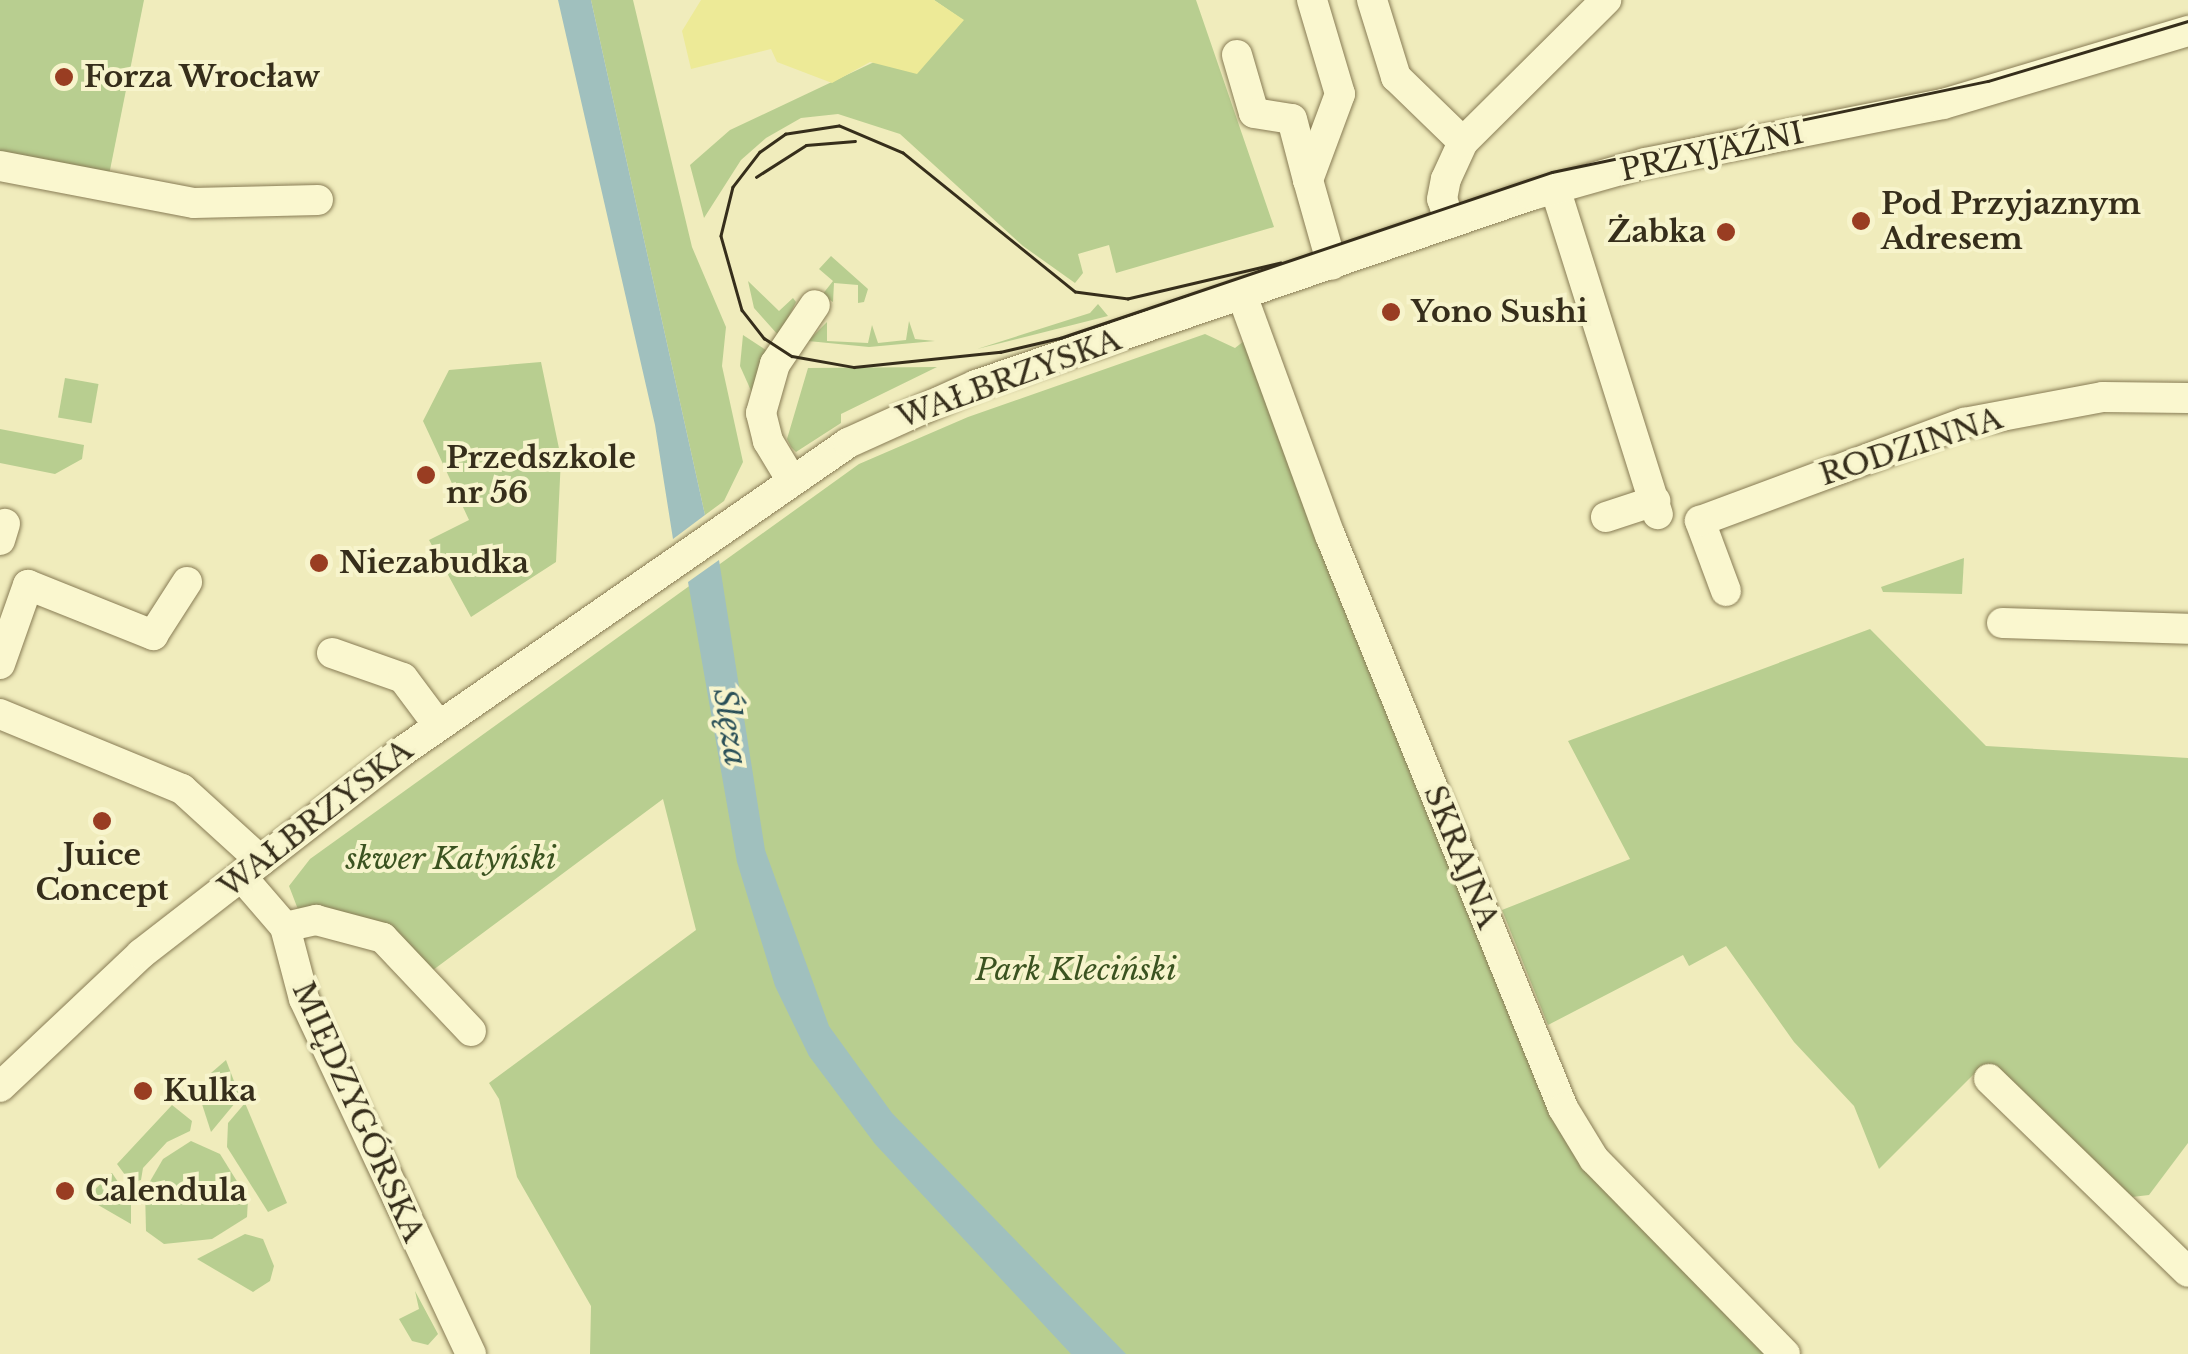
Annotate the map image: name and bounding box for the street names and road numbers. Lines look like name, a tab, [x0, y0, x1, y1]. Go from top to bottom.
street label: PRZYJAŹNI	[1617, 115, 1807, 189]
street label: WAŁBRZYSKA	[892, 322, 1126, 436]
street label: RODZINNA	[1815, 401, 2007, 493]
street label: WAŁBRZYSKA	[212, 732, 420, 906]
street label: SKRAJNA	[1416, 780, 1506, 934]
street label: MIĘDZYGÓRSKA	[284, 976, 432, 1248]

